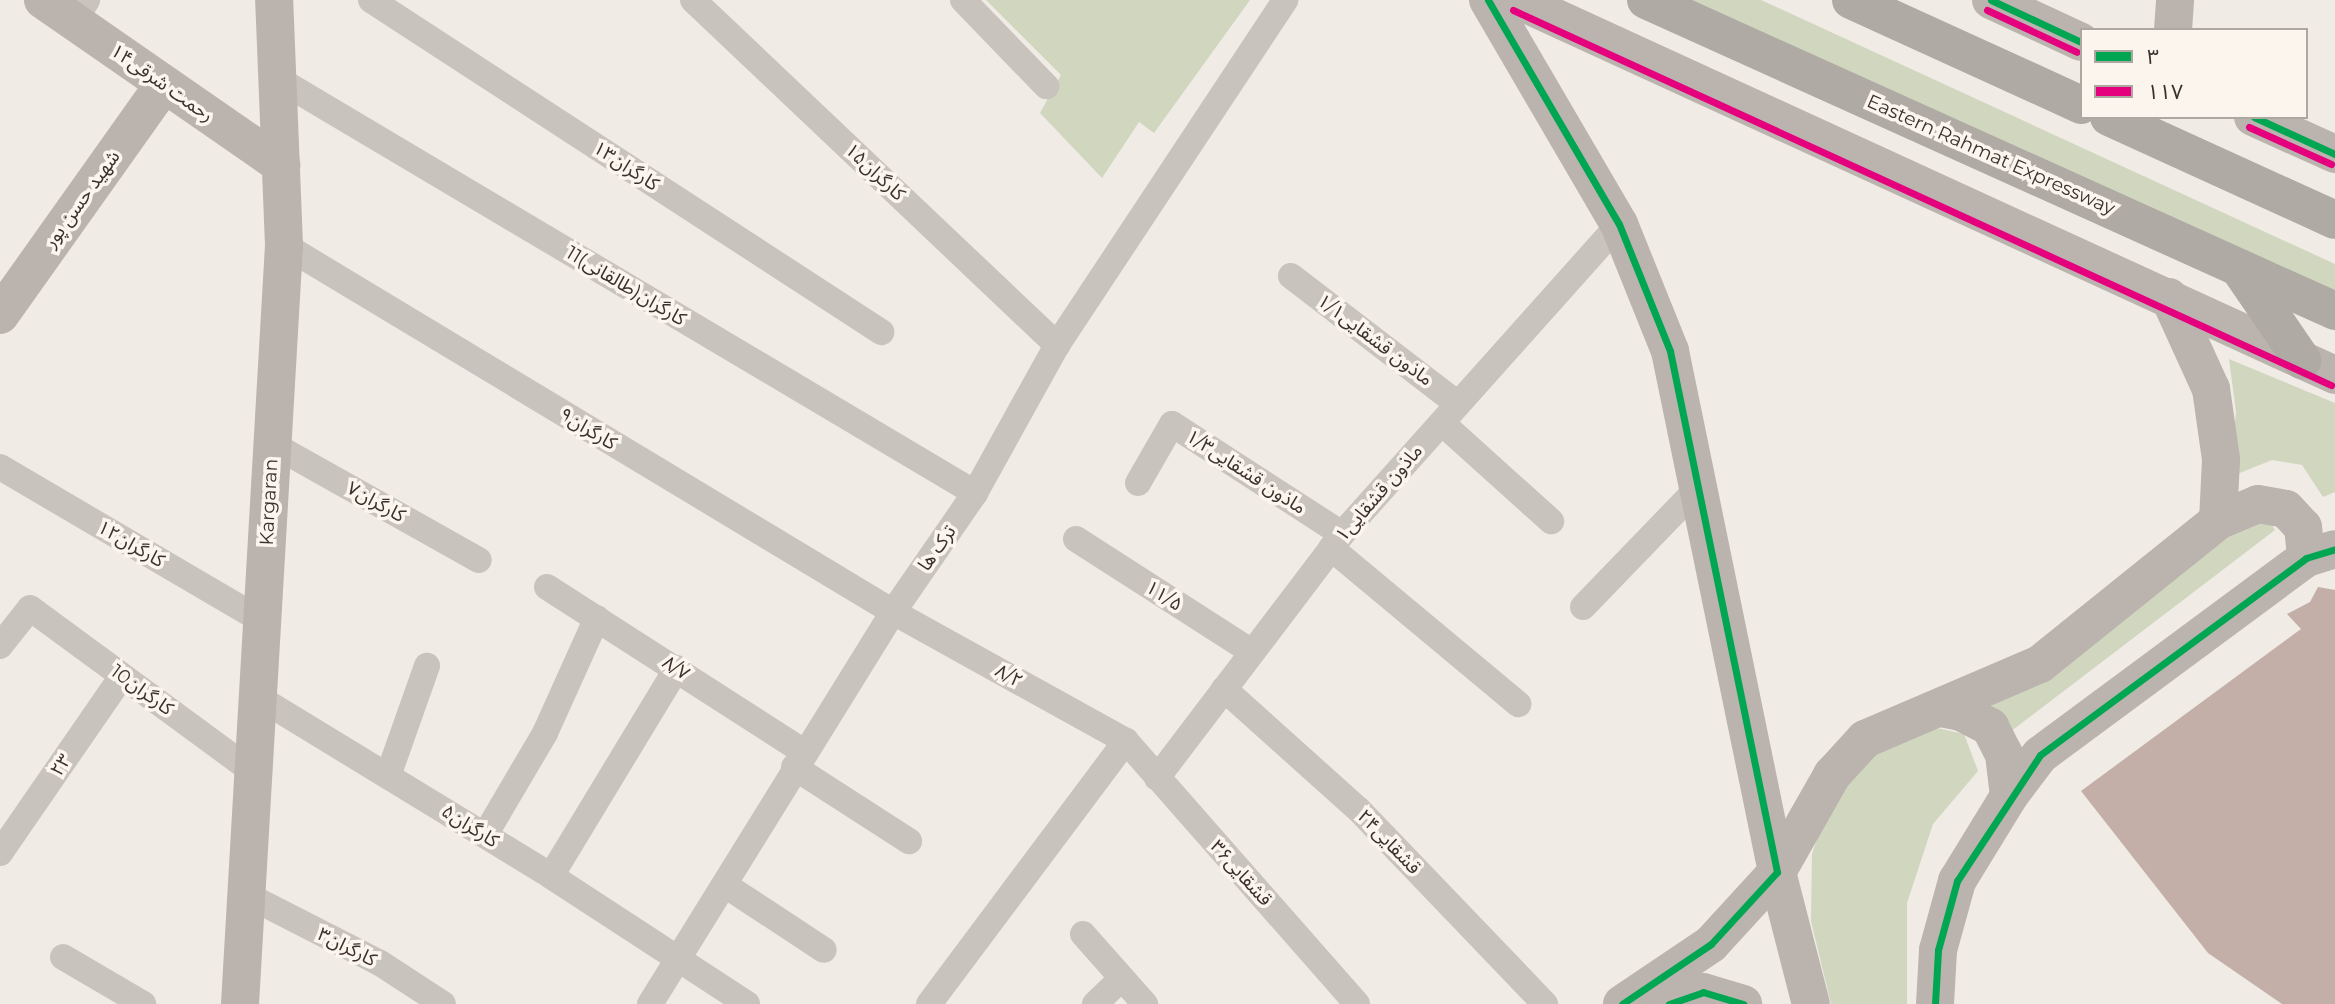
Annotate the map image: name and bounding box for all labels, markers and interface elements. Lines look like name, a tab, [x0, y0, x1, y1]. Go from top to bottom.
legend	[2080, 28, 2307, 119]
street label: ۱۴رحمت شرقی	[106, 39, 218, 127]
text: ۳	[2147, 44, 2159, 69]
text: ۱۱۷	[2147, 79, 2183, 104]
street label: Eastern Rahmat Expressway	[1863, 90, 2119, 220]
street label: کارگران۱۳	[589, 136, 663, 196]
street label: ۱۵کارگران	[840, 139, 910, 205]
street label: شهید حسن پور	[39, 146, 125, 252]
street label: 11کارگران(طالقانی)	[562, 241, 690, 331]
street label: ماذون قشقایی۱/۱	[1313, 289, 1437, 391]
street label: کارگران۹	[555, 403, 621, 455]
street label: ماذون قشقایی۱/۳	[1182, 425, 1310, 519]
street label: ماذون قشقایی۱	[1331, 440, 1427, 546]
street label: Kargaran	[255, 458, 283, 546]
street label: کارگران۷	[343, 477, 409, 527]
street label: ۱۲کارگران	[93, 516, 169, 572]
street label: ترک ها	[913, 521, 961, 575]
street label: ۱۱/۵	[1141, 576, 1187, 616]
street label: ۸/۷	[658, 651, 694, 685]
street label: ۸/۲	[991, 659, 1027, 693]
street label: 10کارگران	[106, 660, 178, 720]
street label: ۲۳	[45, 750, 77, 780]
street label: کارگران۵	[437, 800, 503, 852]
street label: قشقایی۲۴	[1353, 805, 1425, 879]
street label: قشقایی۳۶	[1205, 835, 1277, 911]
street label: کارگران۳	[314, 923, 380, 971]

